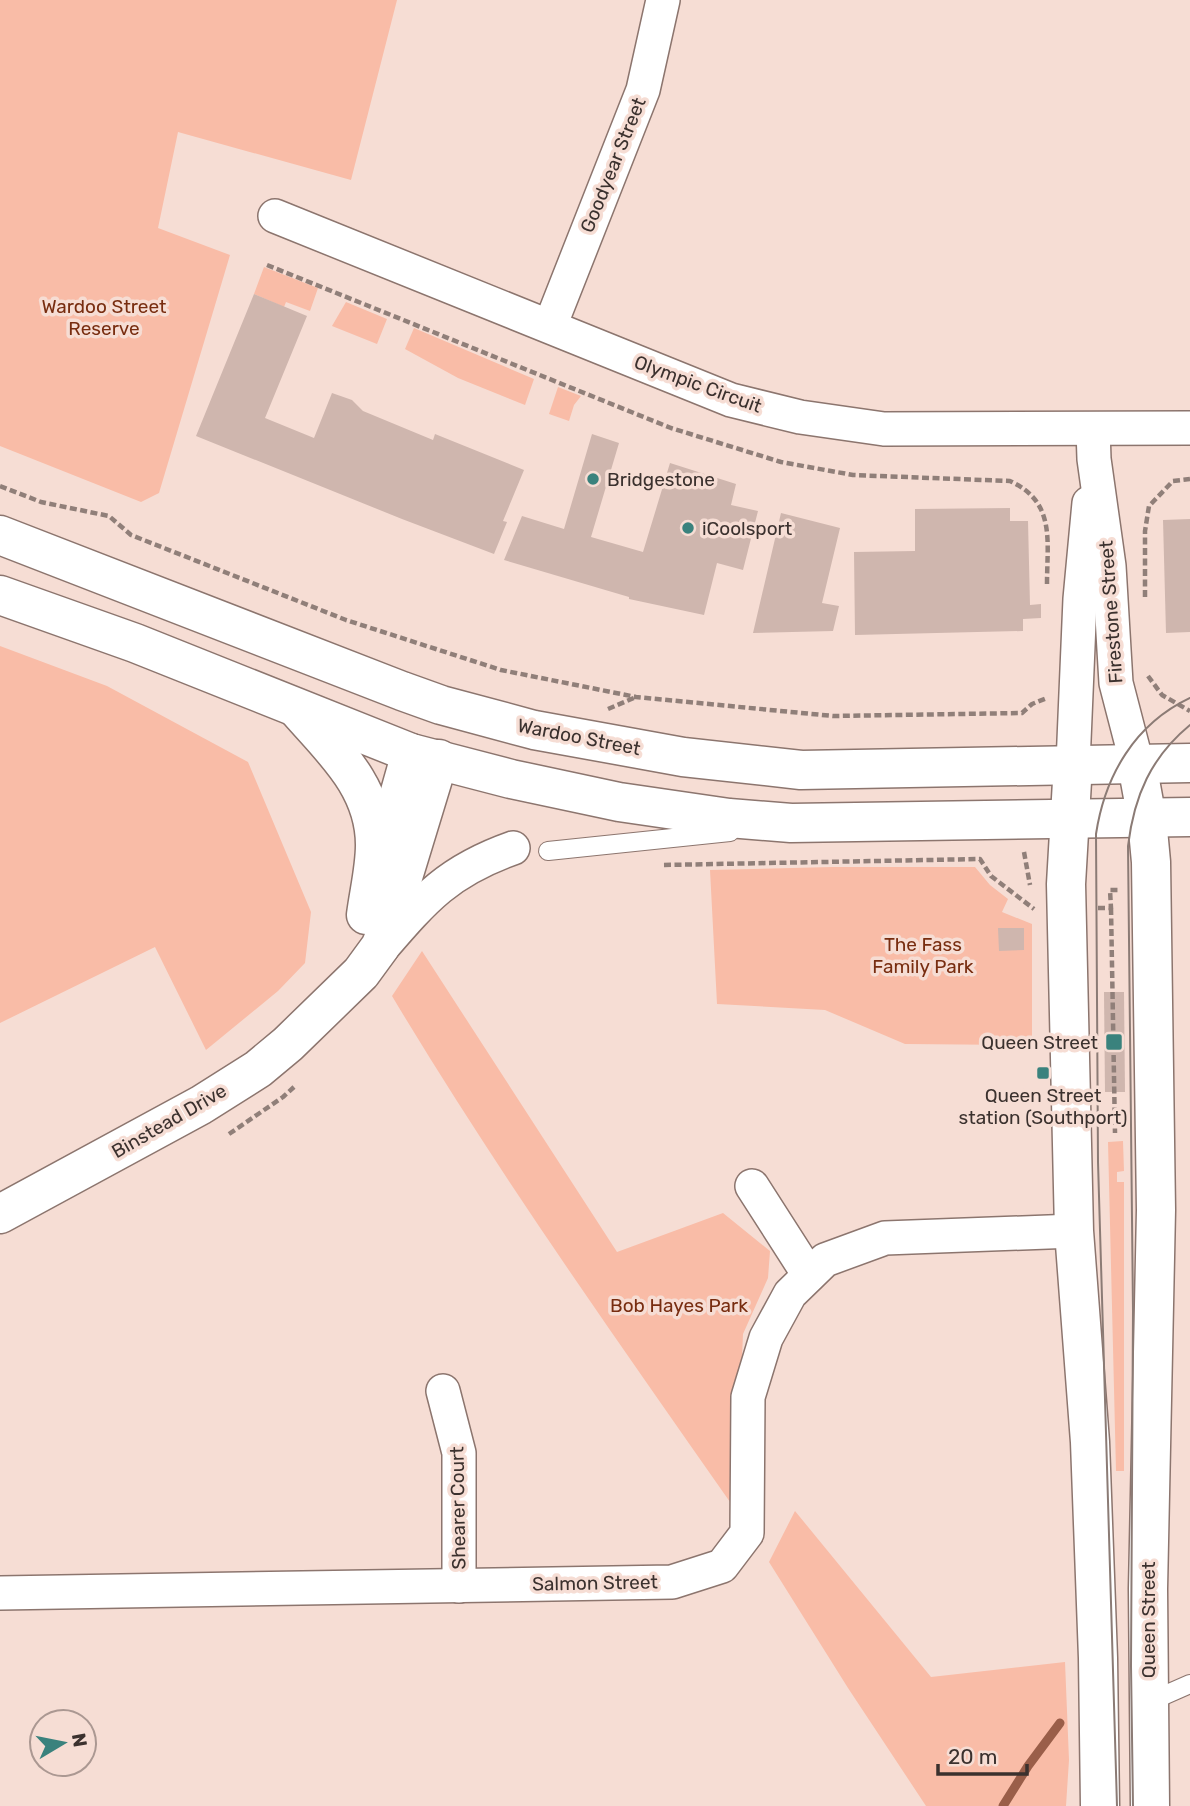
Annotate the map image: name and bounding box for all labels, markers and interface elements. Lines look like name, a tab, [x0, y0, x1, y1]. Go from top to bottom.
street label: Goodyear Street	[575, 94, 651, 236]
park label: Wardoo Street Reserve	[41, 295, 167, 340]
street label: Olympic Circuit	[631, 350, 766, 418]
place label: Bridgestone	[607, 468, 715, 491]
marker: Bridgestone	[585, 471, 601, 487]
place label: iCoolsport	[702, 517, 793, 540]
marker: iCoolsport	[680, 520, 696, 536]
street label: Firestone Street	[1094, 539, 1127, 684]
street label: Wardoo Street	[515, 714, 643, 760]
park label: The Fass Family Park	[872, 933, 974, 978]
place label: Queen Street	[981, 1031, 1099, 1054]
marker: Queen Street	[1104, 1032, 1124, 1052]
marker: Queen Street station (Southport)	[1035, 1065, 1051, 1081]
street label: Binstead Drive	[108, 1079, 230, 1163]
place label: Queen Street station (Southport)	[959, 1084, 1127, 1129]
park label: Bob Hayes Park	[610, 1294, 748, 1317]
street label: Shearer Court	[445, 1446, 471, 1570]
street label: Queen Street	[1137, 1561, 1160, 1678]
street label: Salmon Street	[532, 1570, 659, 1596]
north arrow	[28, 1708, 98, 1778]
text: N	[67, 1731, 92, 1749]
scale bar	[938, 1732, 1027, 1776]
text: 20 m	[948, 1744, 997, 1769]

